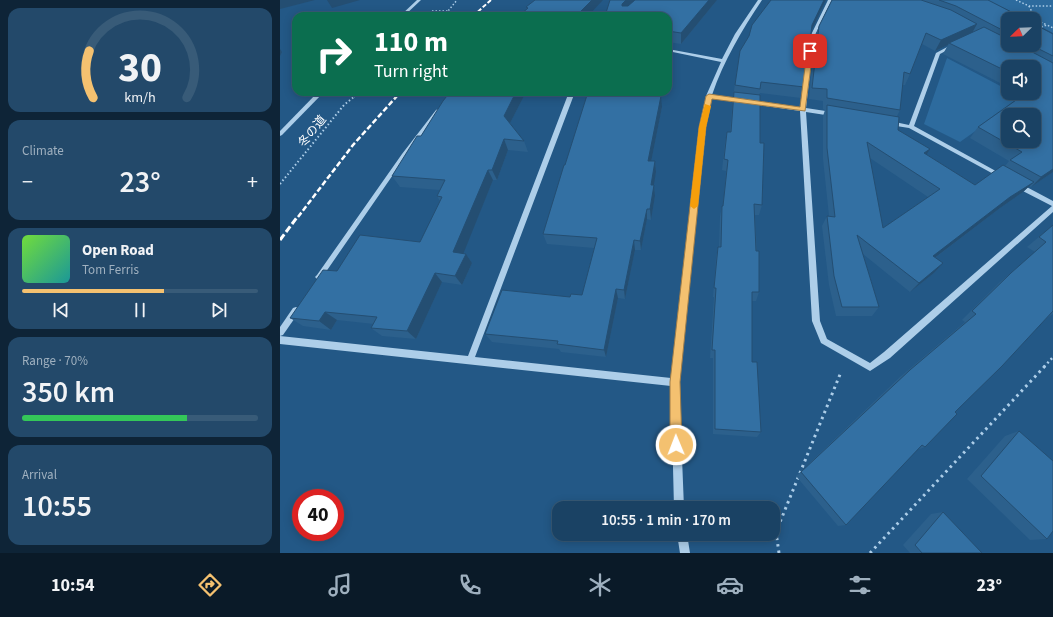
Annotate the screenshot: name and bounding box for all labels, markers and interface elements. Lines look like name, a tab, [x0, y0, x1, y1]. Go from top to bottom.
north arrow	[1001, 12, 1041, 52]
map controls	[1001, 12, 1041, 148]
text: 110 m	[374, 22, 448, 62]
icon: right	[308, 28, 360, 80]
pin	[793, 34, 827, 68]
text: 30	[118, 38, 162, 98]
icon: arrive	[799, 40, 821, 62]
text: Turn right	[374, 59, 448, 84]
button: sound	[1001, 60, 1041, 100]
text: km/h	[124, 87, 156, 108]
button: search	[1001, 108, 1041, 148]
street label: 冬の道	[294, 112, 330, 151]
text: Climate	[22, 142, 64, 160]
text: 23°	[119, 161, 161, 204]
text: −	[22, 166, 33, 198]
text: +	[247, 166, 258, 198]
text: Open Road	[82, 240, 154, 261]
text: Tom Ferris	[82, 261, 139, 279]
icon: previous	[50, 299, 72, 321]
icon: pause	[129, 299, 151, 321]
icon: next	[208, 299, 230, 321]
text: Range · 70%	[22, 352, 88, 370]
text: 350 km	[22, 371, 115, 414]
position arrow	[655, 424, 697, 466]
text: Arrival	[22, 466, 57, 484]
text: 10:55	[22, 485, 92, 528]
speed limit sign: 40	[292, 489, 344, 541]
text: 10:55 · 1 min · 170 m	[601, 510, 731, 531]
icon: directions	[196, 571, 224, 599]
icon: music	[326, 571, 354, 599]
icon: phone	[456, 571, 484, 599]
icon: climate	[586, 571, 614, 599]
icon: car	[716, 571, 744, 599]
icon: filters	[846, 571, 874, 599]
text: 10:54	[51, 573, 94, 598]
text: 23°	[976, 573, 1002, 598]

